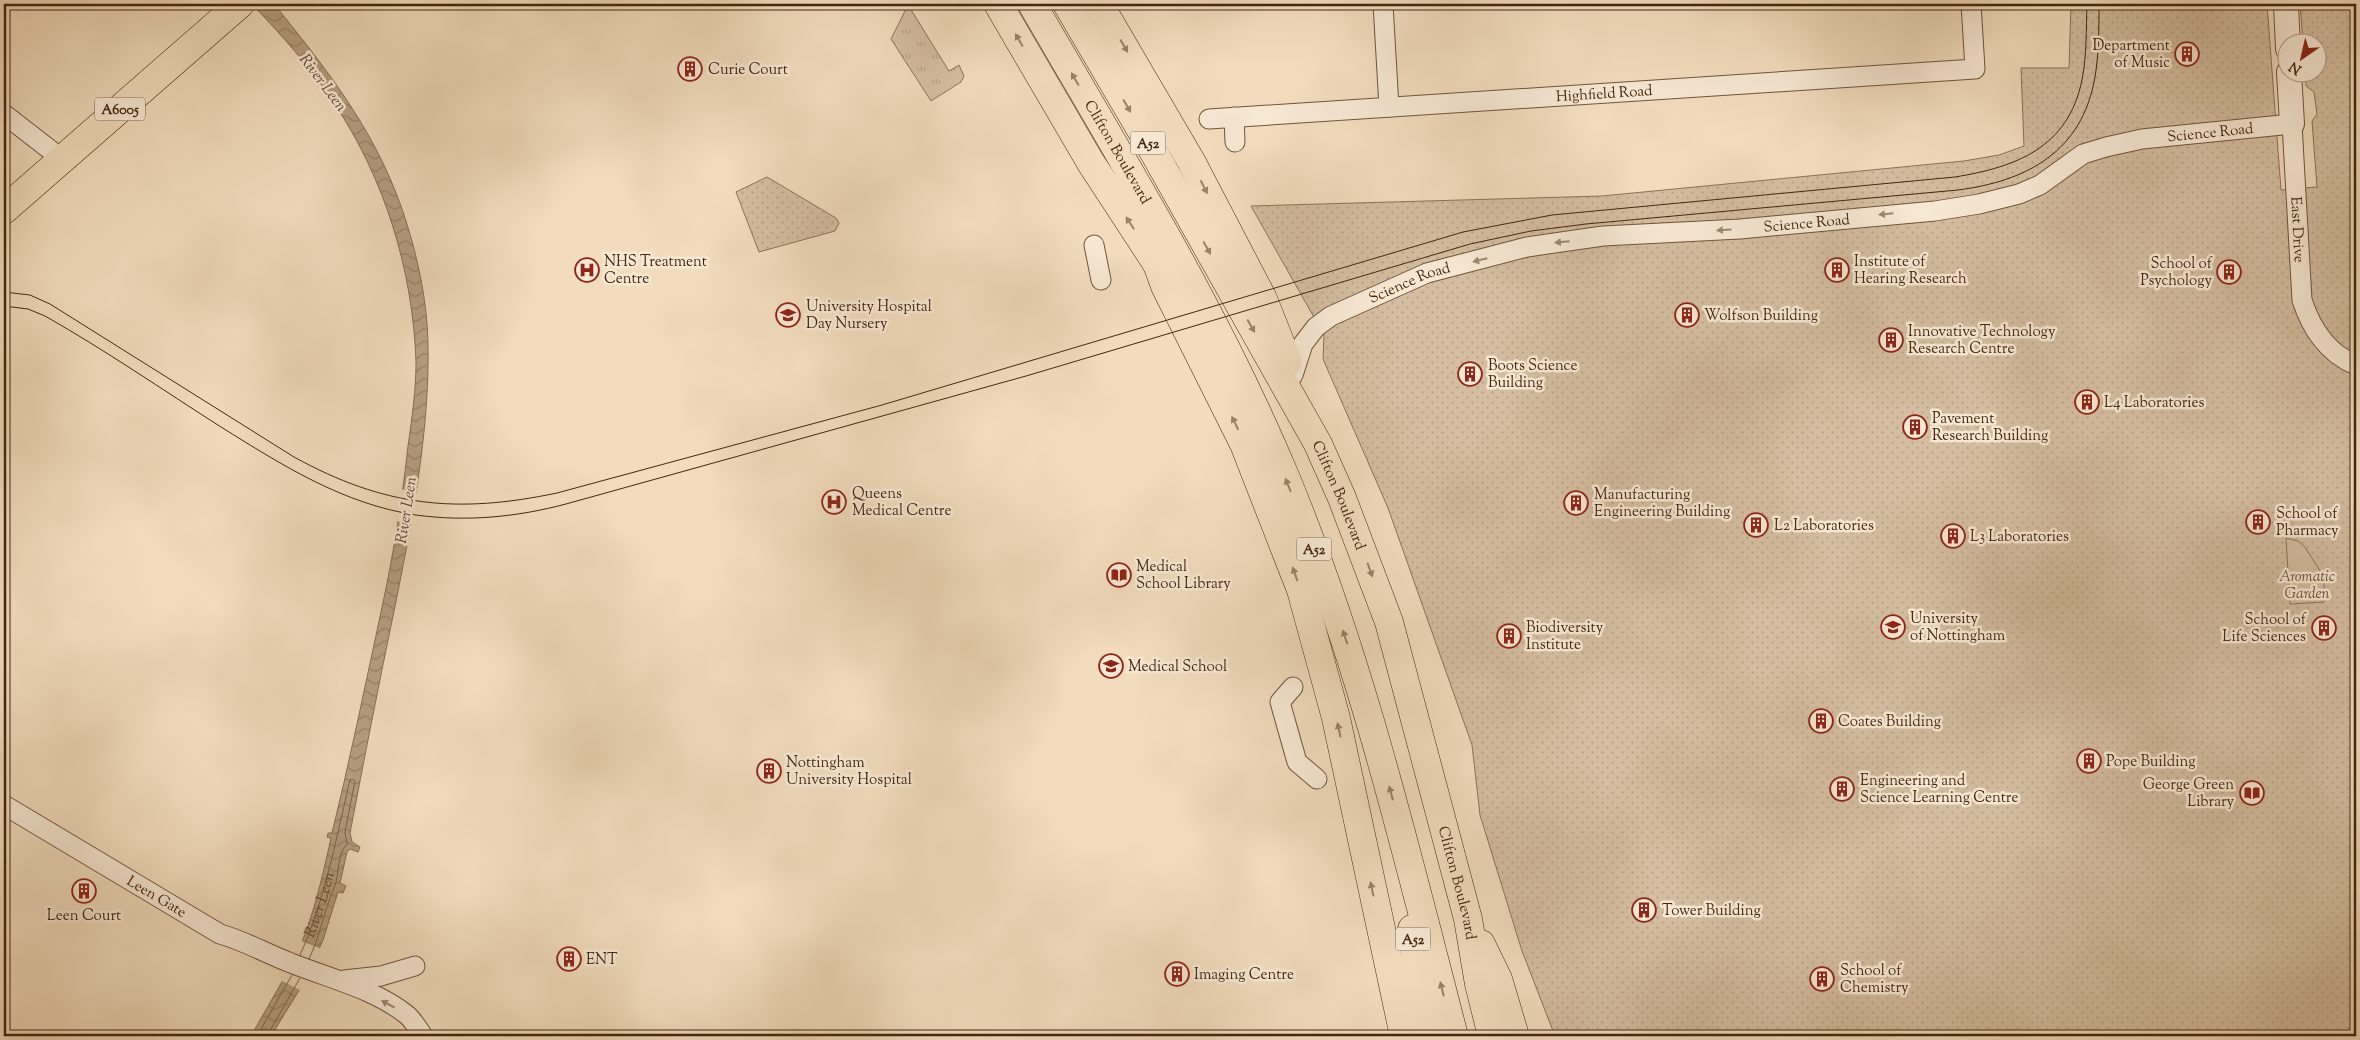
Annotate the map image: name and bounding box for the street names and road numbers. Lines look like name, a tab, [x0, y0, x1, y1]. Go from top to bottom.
street label: Highfield Road	[1555, 81, 1654, 108]
street label: Clifton Boulevard	[1078, 97, 1155, 209]
road number: A6005	[95, 98, 145, 120]
street label: Science Road	[2166, 119, 2255, 148]
road number: A52	[1130, 132, 1166, 154]
street label: East Drive	[2284, 196, 2309, 263]
street label: Science Road	[1763, 210, 1851, 239]
street label: Science Road	[1366, 258, 1453, 310]
street label: Clifton Boulevard	[1306, 438, 1370, 554]
road number: A52	[1296, 538, 1332, 560]
street label: Clifton Boulevard	[1432, 824, 1480, 942]
street label: Leen Gate	[122, 872, 190, 924]
road number: A52	[1396, 928, 1430, 951]

